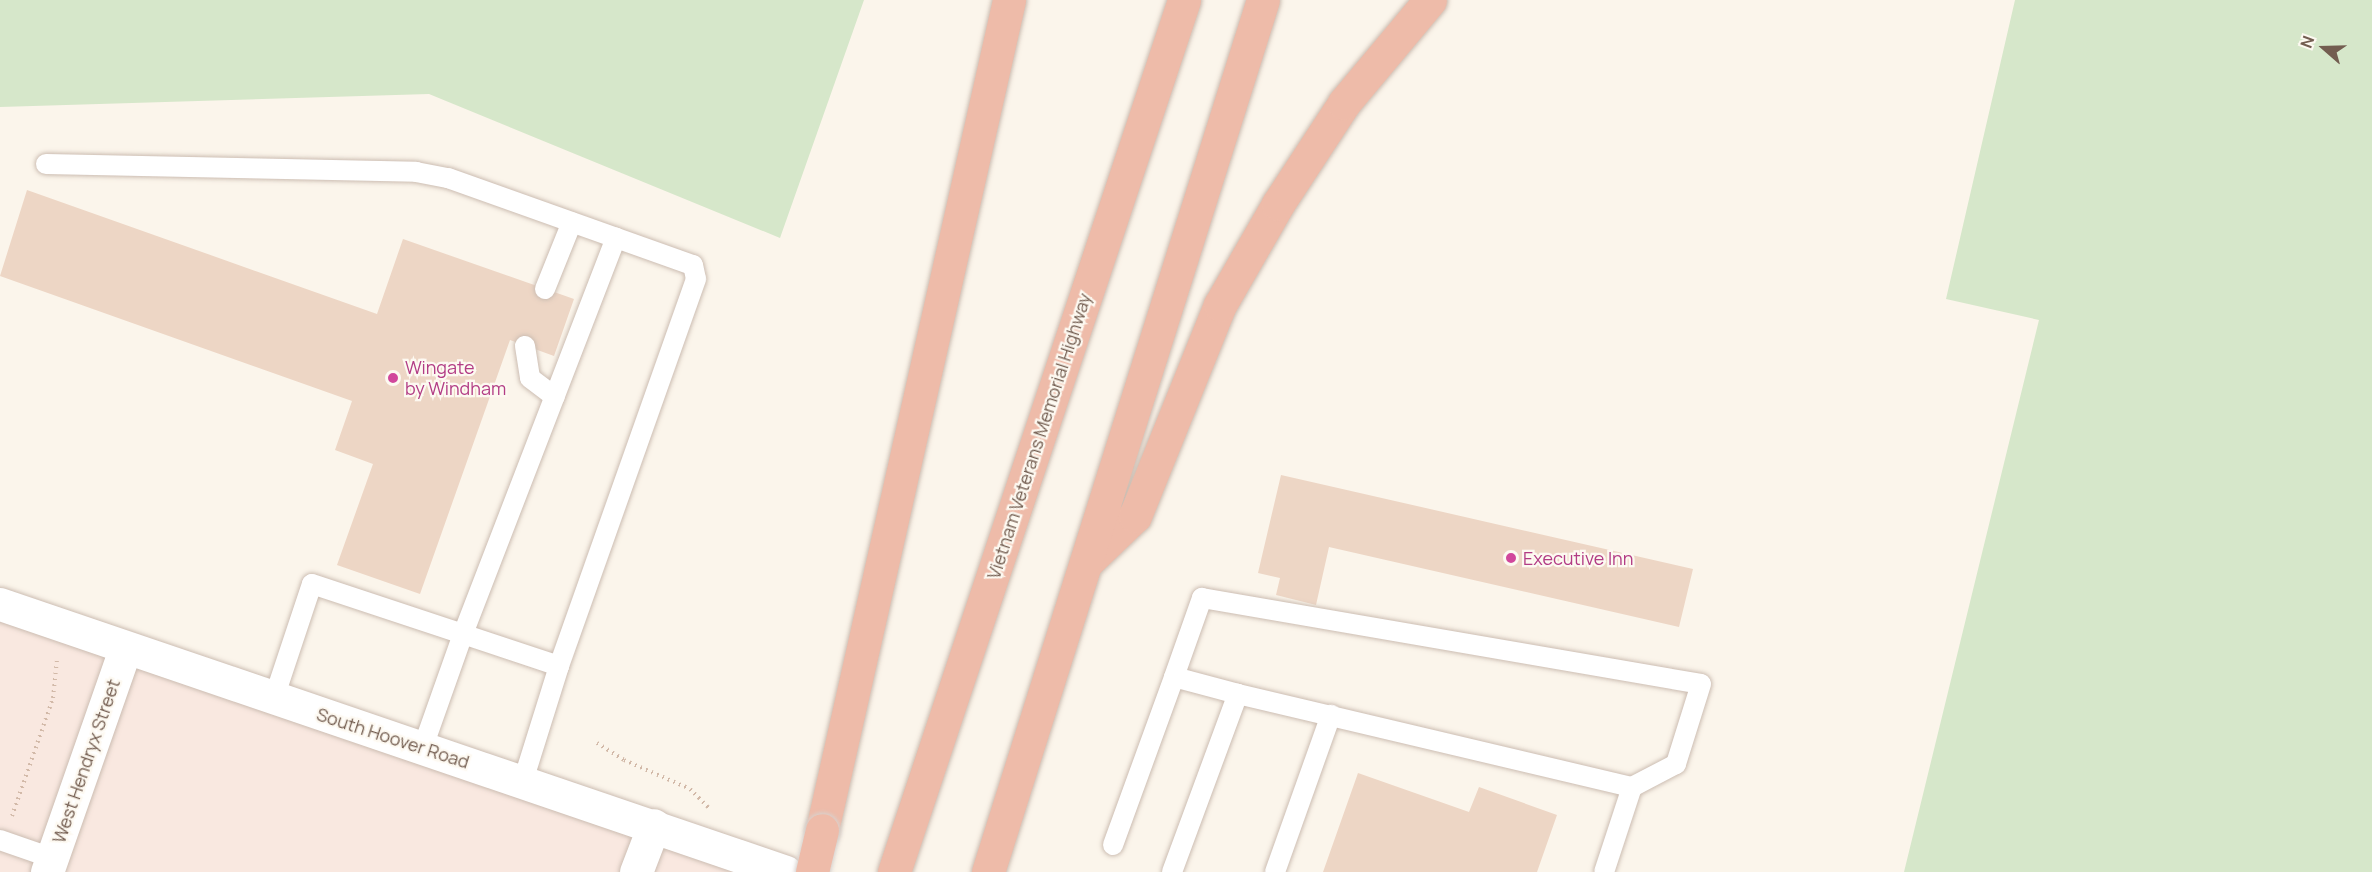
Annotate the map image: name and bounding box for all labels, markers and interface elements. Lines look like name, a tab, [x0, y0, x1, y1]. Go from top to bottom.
north arrow	[2294, 18, 2354, 78]
text: N	[2295, 33, 2319, 51]
street label: Vietnam Veterans Memorial Highway	[982, 290, 1096, 582]
place label: Wingate by Windham	[405, 357, 506, 400]
marker: Wingate by Windham	[386, 371, 400, 385]
place label: Executive Inn	[1523, 547, 1633, 569]
marker: Executive Inn	[1504, 551, 1518, 565]
street label: West Hendryx Street	[48, 676, 124, 846]
street label: South Hoover Road	[314, 703, 472, 773]

